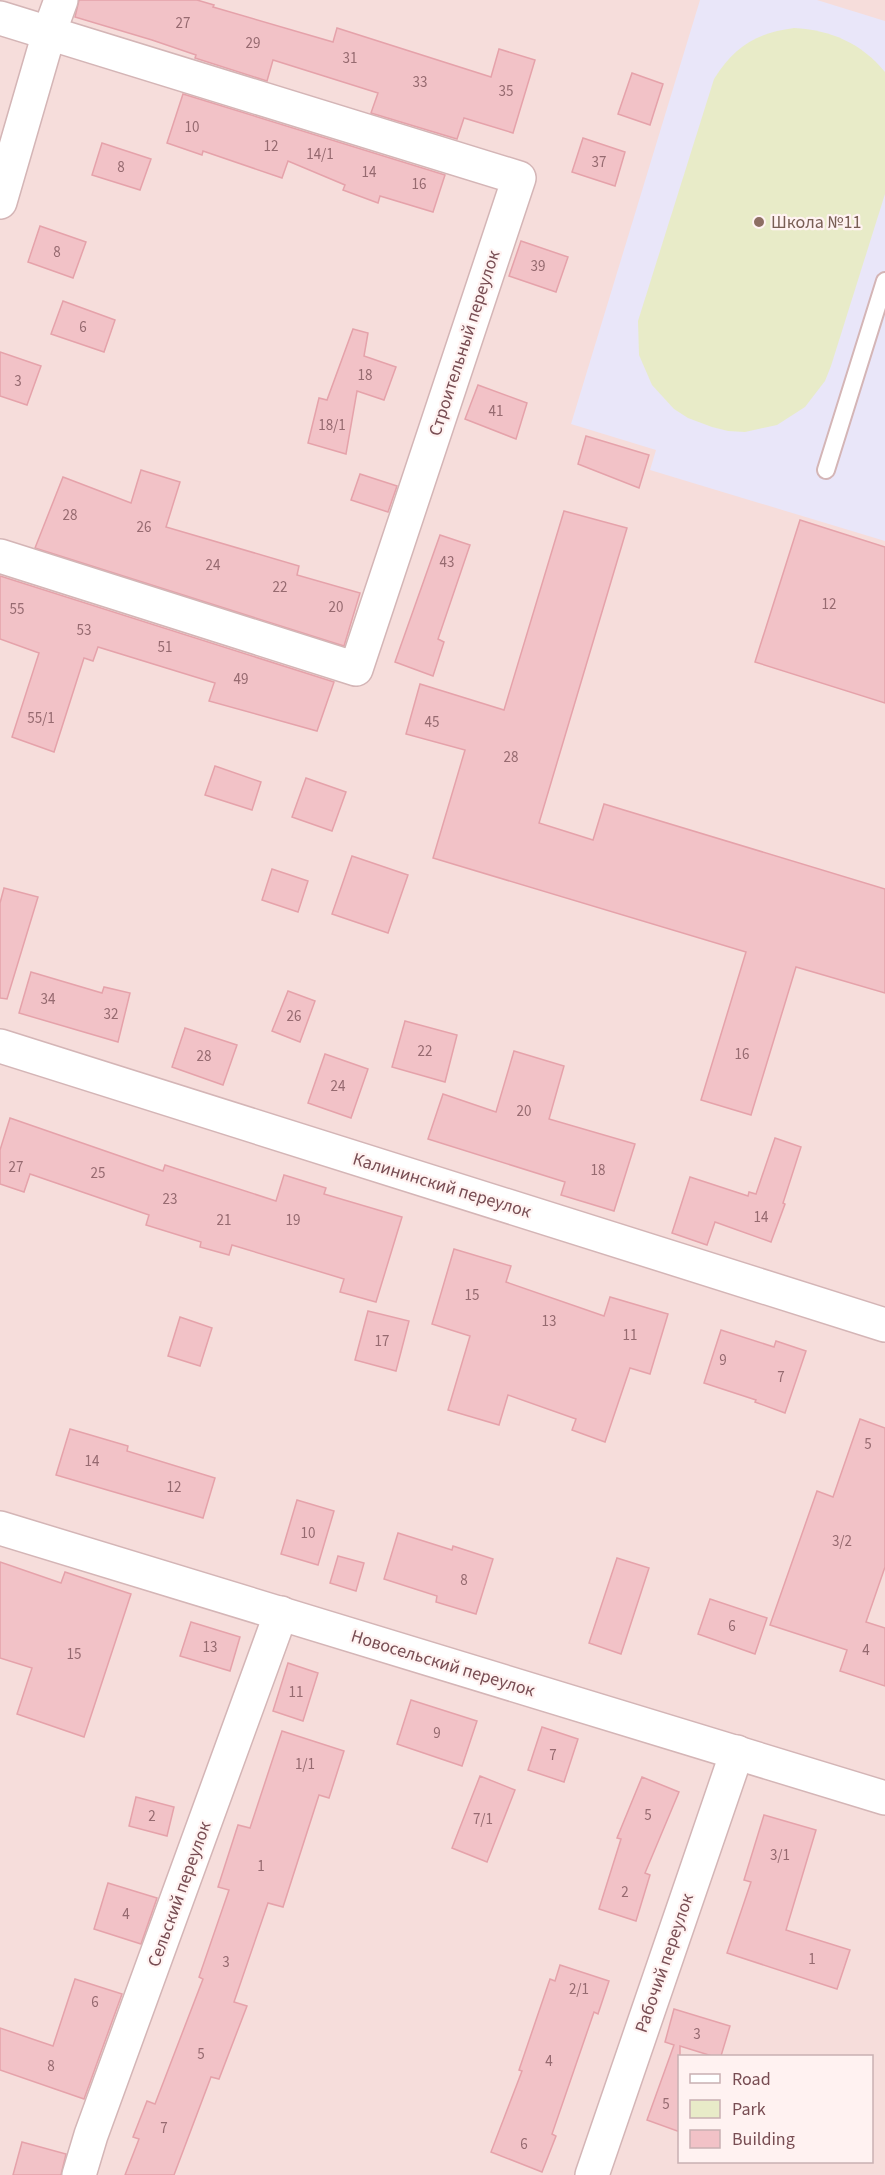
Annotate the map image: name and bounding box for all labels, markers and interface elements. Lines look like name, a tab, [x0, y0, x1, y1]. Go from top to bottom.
house number: 27	[176, 13, 190, 34]
house number: 29	[246, 33, 260, 54]
house number: 31	[343, 48, 357, 69]
house number: 33	[413, 72, 427, 93]
house number: 35	[499, 81, 513, 102]
house number: 10	[185, 117, 199, 138]
house number: 12	[264, 136, 278, 157]
house number: 14/1	[306, 144, 334, 165]
house number: 37	[592, 152, 606, 173]
house number: 8	[117, 157, 125, 178]
house number: 14	[362, 162, 377, 183]
house number: 16	[412, 174, 426, 195]
place label: Школа №11	[771, 210, 861, 235]
marker: Школа №11	[752, 215, 766, 229]
house number: 8	[53, 242, 61, 263]
street label: Строительный переулок	[423, 247, 506, 439]
house number: 39	[531, 256, 545, 277]
house number: 6	[79, 317, 87, 338]
house number: 18	[358, 365, 372, 386]
house number: 3	[14, 371, 22, 392]
house number: 41	[489, 401, 503, 422]
house number: 18/1	[318, 415, 346, 436]
house number: 28	[63, 505, 77, 526]
house number: 26	[137, 517, 151, 538]
house number: 43	[440, 552, 454, 573]
house number: 24	[206, 555, 221, 576]
house number: 22	[273, 577, 287, 598]
house number: 12	[822, 594, 836, 615]
house number: 20	[329, 597, 343, 618]
house number: 55	[10, 599, 24, 620]
house number: 53	[77, 620, 91, 641]
house number: 51	[158, 637, 172, 658]
house number: 49	[234, 669, 248, 690]
house number: 55/1	[27, 708, 55, 729]
house number: 45	[425, 712, 439, 733]
house number: 28	[504, 747, 518, 768]
house number: 34	[41, 989, 56, 1010]
house number: 32	[104, 1004, 118, 1025]
house number: 26	[287, 1006, 301, 1027]
house number: 22	[418, 1041, 432, 1062]
house number: 16	[735, 1044, 749, 1065]
house number: 28	[197, 1046, 211, 1067]
house number: 24	[331, 1076, 346, 1097]
house number: 20	[517, 1101, 531, 1122]
street label: Калининский переулок	[350, 1146, 534, 1225]
house number: 27	[9, 1157, 23, 1178]
house number: 18	[591, 1160, 605, 1181]
house number: 25	[91, 1163, 105, 1184]
house number: 23	[163, 1189, 177, 1210]
house number: 14	[754, 1207, 769, 1228]
house number: 21	[217, 1210, 231, 1231]
house number: 19	[286, 1210, 300, 1231]
house number: 15	[465, 1285, 479, 1306]
house number: 13	[542, 1311, 556, 1332]
house number: 11	[623, 1325, 637, 1346]
house number: 17	[375, 1331, 389, 1352]
house number: 9	[719, 1350, 727, 1371]
house number: 7	[777, 1367, 785, 1388]
house number: 5	[864, 1434, 872, 1455]
house number: 14	[85, 1451, 100, 1472]
house number: 12	[167, 1477, 181, 1498]
house number: 10	[301, 1523, 315, 1544]
house number: 3/2	[832, 1531, 852, 1552]
house number: 8	[460, 1570, 468, 1591]
house number: 6	[728, 1616, 736, 1637]
street label: Новосельский переулок	[348, 1624, 538, 1703]
house number: 13	[203, 1637, 217, 1658]
house number: 4	[862, 1640, 870, 1661]
house number: 15	[67, 1644, 81, 1665]
house number: 11	[289, 1682, 303, 1703]
house number: 9	[433, 1723, 441, 1744]
house number: 7	[549, 1745, 557, 1766]
house number: 1/1	[295, 1754, 315, 1775]
house number: 5	[644, 1805, 652, 1826]
house number: 2	[148, 1806, 156, 1827]
house number: 7/1	[473, 1809, 493, 1830]
street label: Сельский переулок	[142, 1818, 217, 1970]
house number: 3/1	[770, 1845, 790, 1866]
house number: 1	[257, 1856, 265, 1877]
house number: 2	[621, 1882, 629, 1903]
street label: Рабочий переулок	[629, 1890, 700, 2036]
house number: 4	[122, 1904, 130, 1925]
house number: 1	[808, 1949, 816, 1970]
house number: 3	[222, 1952, 230, 1973]
house number: 2/1	[569, 1979, 589, 2000]
house number: 6	[91, 1992, 99, 2013]
house number: 3	[693, 2024, 701, 2045]
house number: 5	[197, 2044, 205, 2065]
house number: 4	[545, 2051, 553, 2072]
legend	[678, 2055, 873, 2163]
house number: 8	[47, 2056, 55, 2077]
text: Road	[732, 2067, 771, 2092]
house number: 5	[662, 2094, 670, 2115]
text: Park	[732, 2097, 766, 2122]
house number: 7	[160, 2118, 168, 2139]
text: Building	[732, 2127, 795, 2152]
house number: 6	[520, 2134, 528, 2155]

